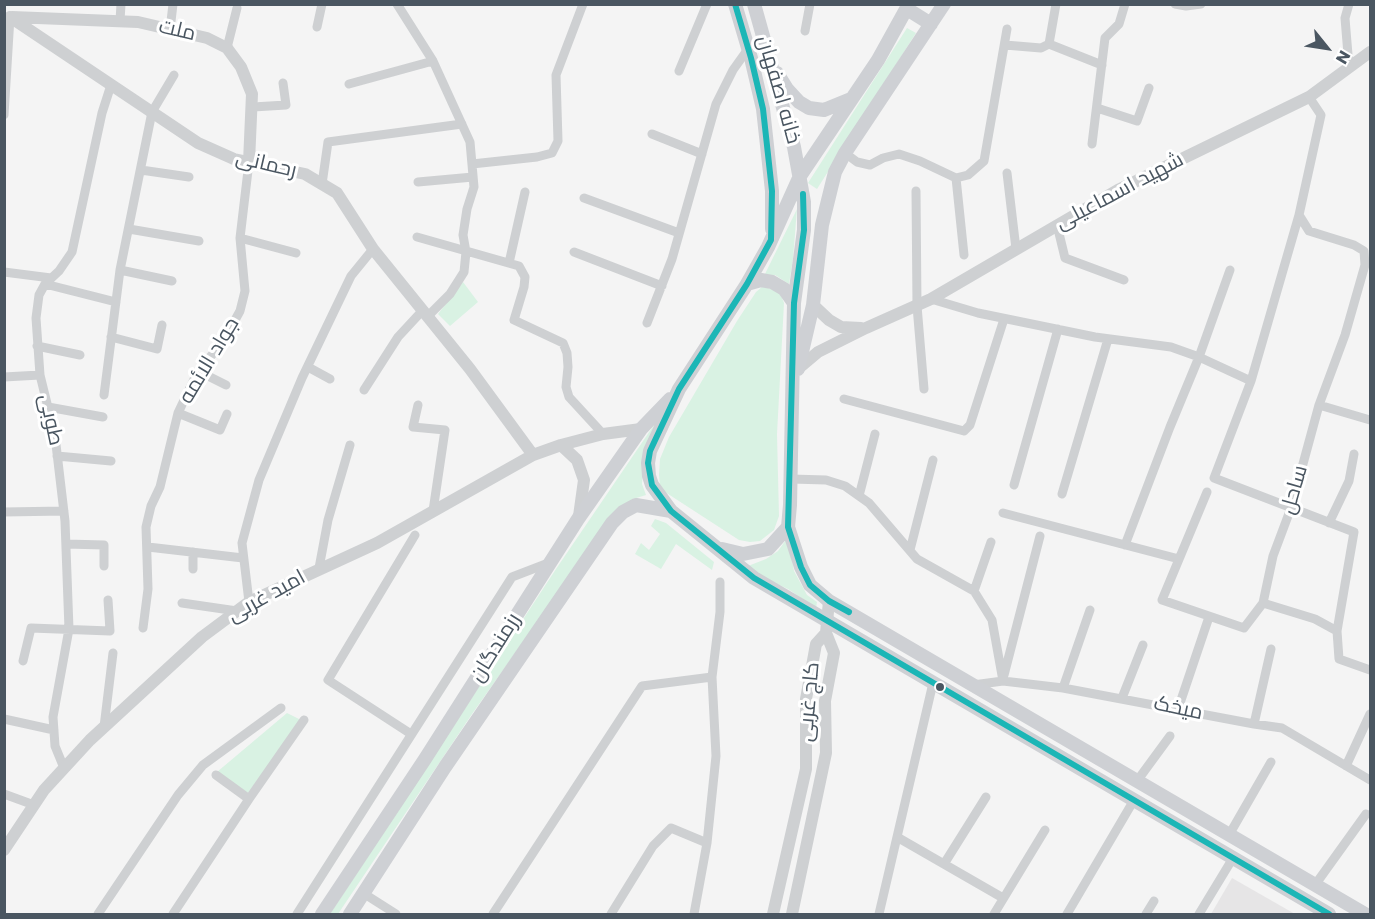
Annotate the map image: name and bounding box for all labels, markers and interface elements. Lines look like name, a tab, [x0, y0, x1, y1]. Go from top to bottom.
street label: ملت	[156, 15, 198, 47]
north arrow	[1297, 18, 1357, 78]
street label: خانه اصفهان	[751, 33, 805, 147]
text: N	[1330, 46, 1356, 68]
street label: رحمانی	[233, 146, 299, 184]
street label: شهید اسماعیلی	[1052, 148, 1188, 236]
street label: جواد الائمه	[174, 313, 246, 409]
street label: طوبی	[32, 392, 68, 448]
street label: ساحل	[1276, 463, 1314, 517]
street label: امید غربی	[224, 565, 310, 629]
street label: رزمندگان	[465, 609, 527, 687]
street label: کاج غربی	[794, 661, 826, 743]
unlabelled marker	[934, 681, 946, 693]
street label: میخک	[1151, 692, 1205, 726]

